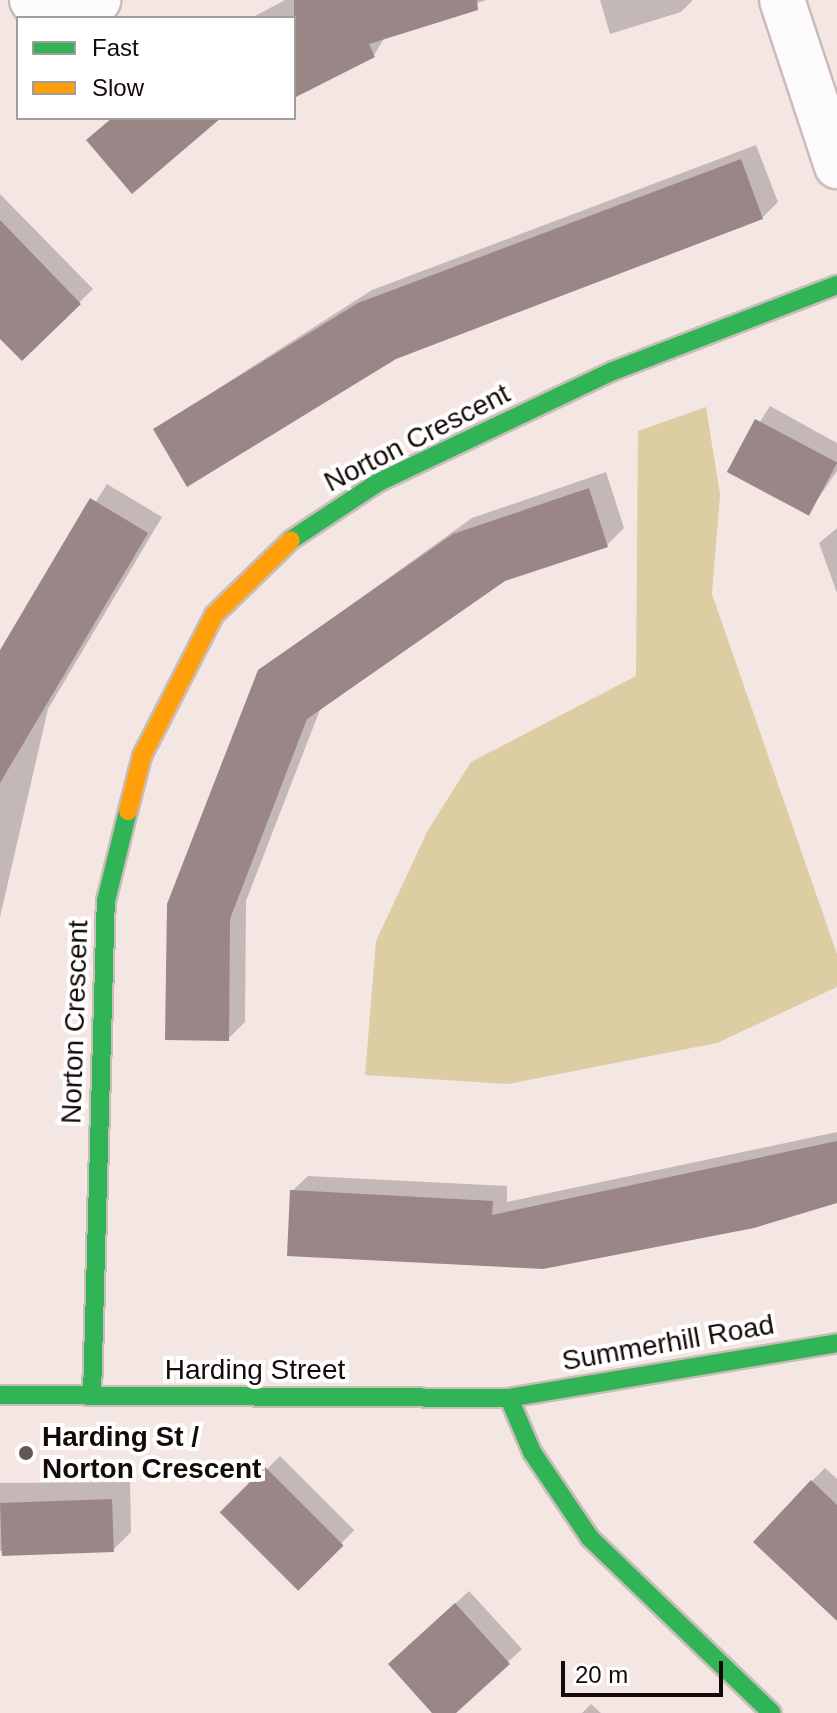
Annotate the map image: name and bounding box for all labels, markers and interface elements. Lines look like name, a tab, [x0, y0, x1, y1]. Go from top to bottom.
legend	[16, 16, 296, 120]
text: Fast	[92, 34, 139, 61]
text: Slow	[92, 74, 144, 101]
street label: Norton Crescent	[319, 377, 515, 499]
street label: Norton Crescent	[55, 920, 95, 1124]
street label: Summerhill Road	[559, 1308, 777, 1378]
street label: Harding Street	[165, 1353, 345, 1387]
place label: Harding St / Norton Crescent	[42, 1420, 261, 1486]
marker: Harding St / Norton Crescent	[17, 1444, 35, 1462]
scale bar	[565, 1645, 727, 1695]
text: 20 m	[575, 1661, 628, 1688]

